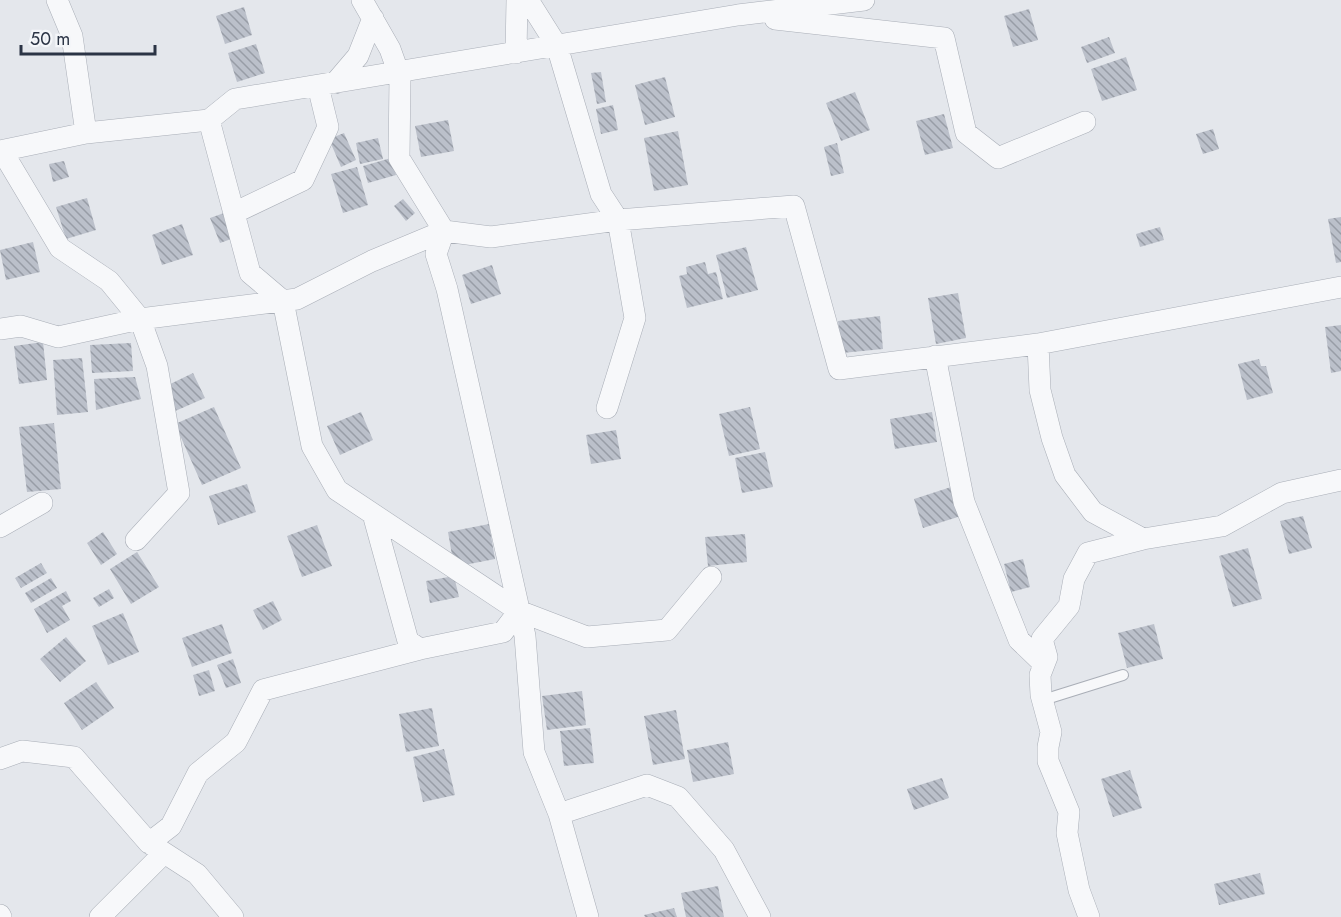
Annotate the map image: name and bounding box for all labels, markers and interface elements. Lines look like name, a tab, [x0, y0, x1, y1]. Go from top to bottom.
scale bar	[21, 18, 154, 56]
text: 50 m	[30, 26, 70, 52]

